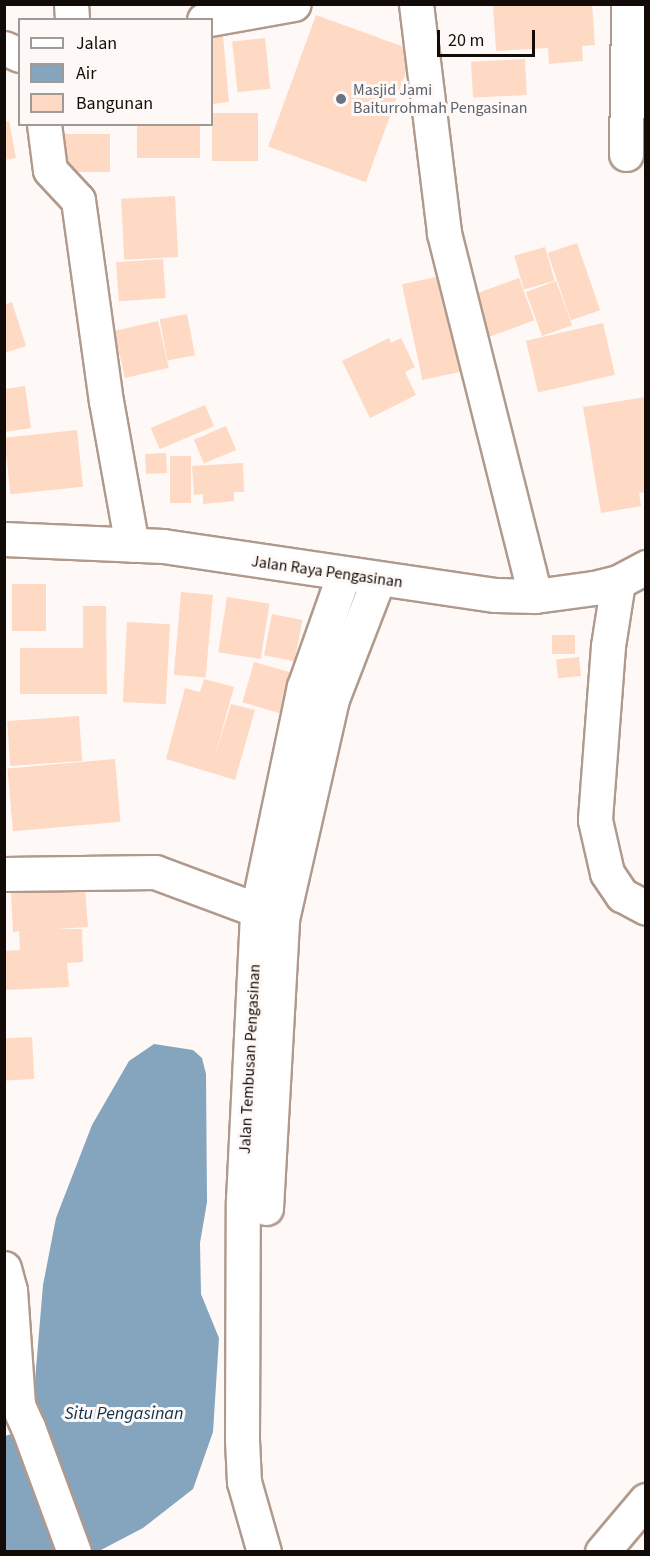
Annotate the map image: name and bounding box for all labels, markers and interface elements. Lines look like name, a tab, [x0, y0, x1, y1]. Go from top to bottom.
legend	[18, 18, 213, 126]
scale bar	[440, 18, 538, 56]
text: 20 m	[448, 28, 484, 53]
text: Jalan	[76, 31, 117, 56]
text: Air	[76, 61, 96, 86]
place label: Masjid Jami Baiturrohmah Pengasinan	[353, 80, 528, 118]
text: Bangunan	[76, 91, 153, 116]
marker: Masjid Jami Baiturrohmah Pengasinan	[334, 92, 348, 106]
street label: Jalan Raya Pengasinan	[250, 552, 404, 592]
street label: Jalan Tembusan Pengasinan	[235, 964, 265, 1154]
water label: Situ Pengasinan	[65, 1403, 183, 1425]

